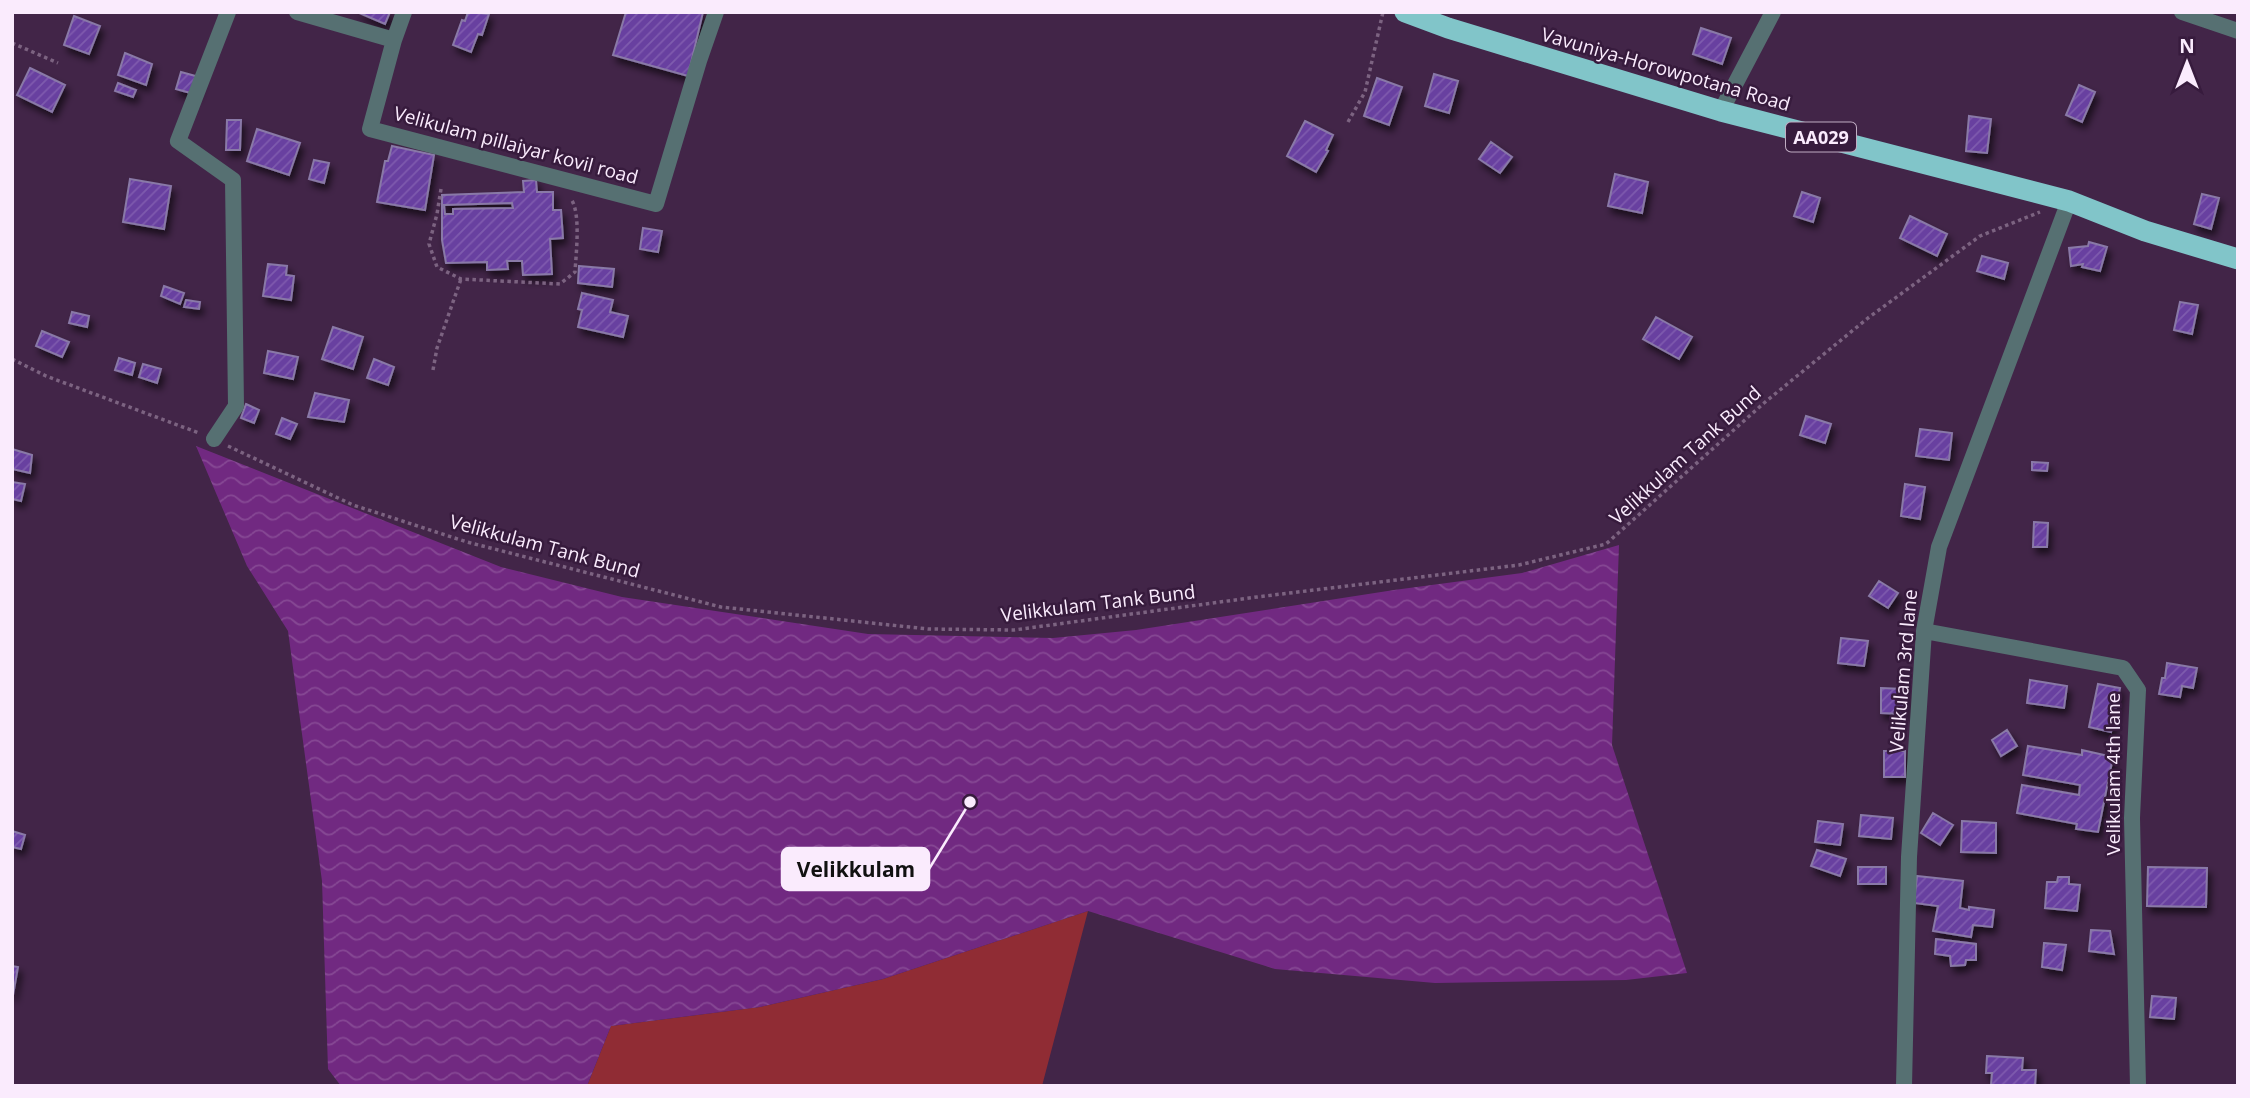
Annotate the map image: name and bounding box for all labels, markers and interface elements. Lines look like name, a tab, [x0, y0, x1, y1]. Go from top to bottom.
street label: Vavuniya-Horowpotana Road	[1538, 21, 1794, 117]
north arrow	[2152, 28, 2222, 98]
text: N	[2179, 33, 2195, 59]
street label: Velikulam pillaiyar kovil road	[391, 100, 641, 190]
road number: AA029	[1786, 122, 1856, 152]
street label: Velikkulam Tank Bund	[1604, 380, 1766, 530]
street label: Velikkulam Tank Bund	[447, 508, 643, 584]
street label: Velikkulam Tank Bund	[999, 578, 1197, 628]
street label: Velikulam 3rd lane	[1883, 588, 1923, 754]
street label: Velikulam 4th lane	[2100, 692, 2126, 856]
callout: Velikkulam	[782, 848, 929, 890]
text: Velikkulam	[797, 855, 915, 883]

